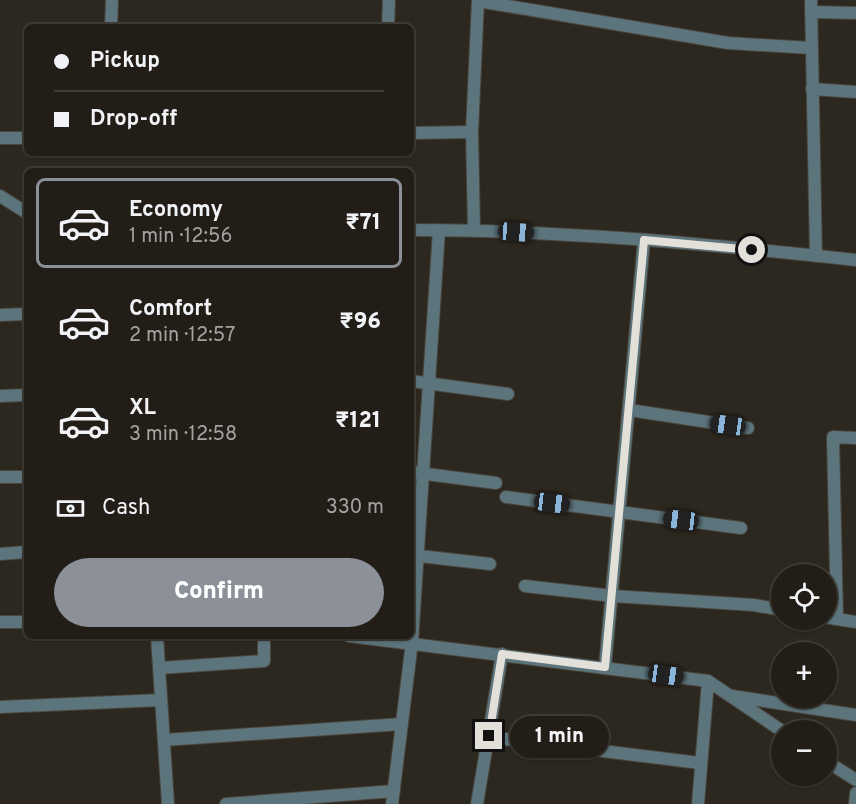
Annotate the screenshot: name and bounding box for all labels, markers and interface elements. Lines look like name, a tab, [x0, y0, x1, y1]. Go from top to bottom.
text: Pickup	[90, 48, 160, 75]
text: Drop-off	[90, 106, 177, 133]
icon: car	[57, 196, 111, 250]
text: Economy	[129, 197, 223, 224]
text: ₹71	[345, 210, 381, 237]
car	[497, 222, 535, 242]
text: 1 min · 12:56	[129, 224, 232, 250]
route start	[738, 236, 765, 263]
icon: car	[57, 295, 111, 349]
text: Comfort	[129, 296, 212, 323]
text: ₹96	[339, 309, 381, 336]
text: 2 min · 12:57	[129, 323, 235, 349]
icon: car	[57, 394, 111, 448]
text: XL	[129, 395, 156, 422]
text: ₹121	[335, 408, 381, 435]
car	[709, 414, 747, 436]
text: 3 min · 12:58	[129, 422, 237, 448]
icon: cash	[54, 492, 87, 525]
car	[533, 492, 571, 514]
text: Cash	[102, 495, 151, 522]
text: 330 m	[326, 495, 384, 521]
car	[662, 509, 700, 531]
button: Confirm	[54, 558, 384, 627]
map controls	[771, 564, 837, 786]
button: locate	[771, 564, 837, 630]
button: +	[771, 642, 837, 708]
car	[647, 664, 685, 686]
callout: 1 min	[510, 715, 609, 757]
button: −	[771, 720, 837, 786]
route end	[475, 722, 502, 749]
text: 1 min	[535, 724, 584, 750]

